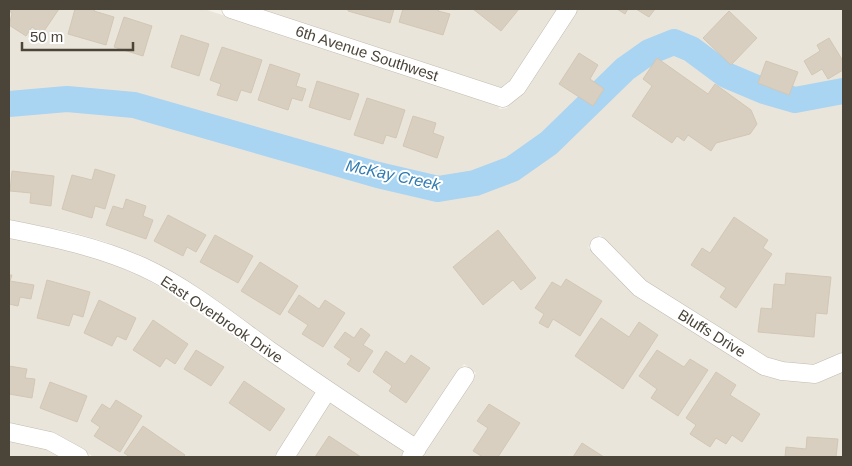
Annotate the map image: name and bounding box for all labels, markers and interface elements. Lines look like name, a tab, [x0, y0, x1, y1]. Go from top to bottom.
scale bar	[22, 20, 134, 52]
street label: 6th Avenue Southwest	[294, 22, 441, 84]
text: 50 m	[30, 28, 63, 45]
water label: McKay Creek	[344, 157, 443, 194]
street label: East Overbrook Drive	[158, 272, 286, 366]
street label: Bluffs Drive	[675, 306, 749, 360]

